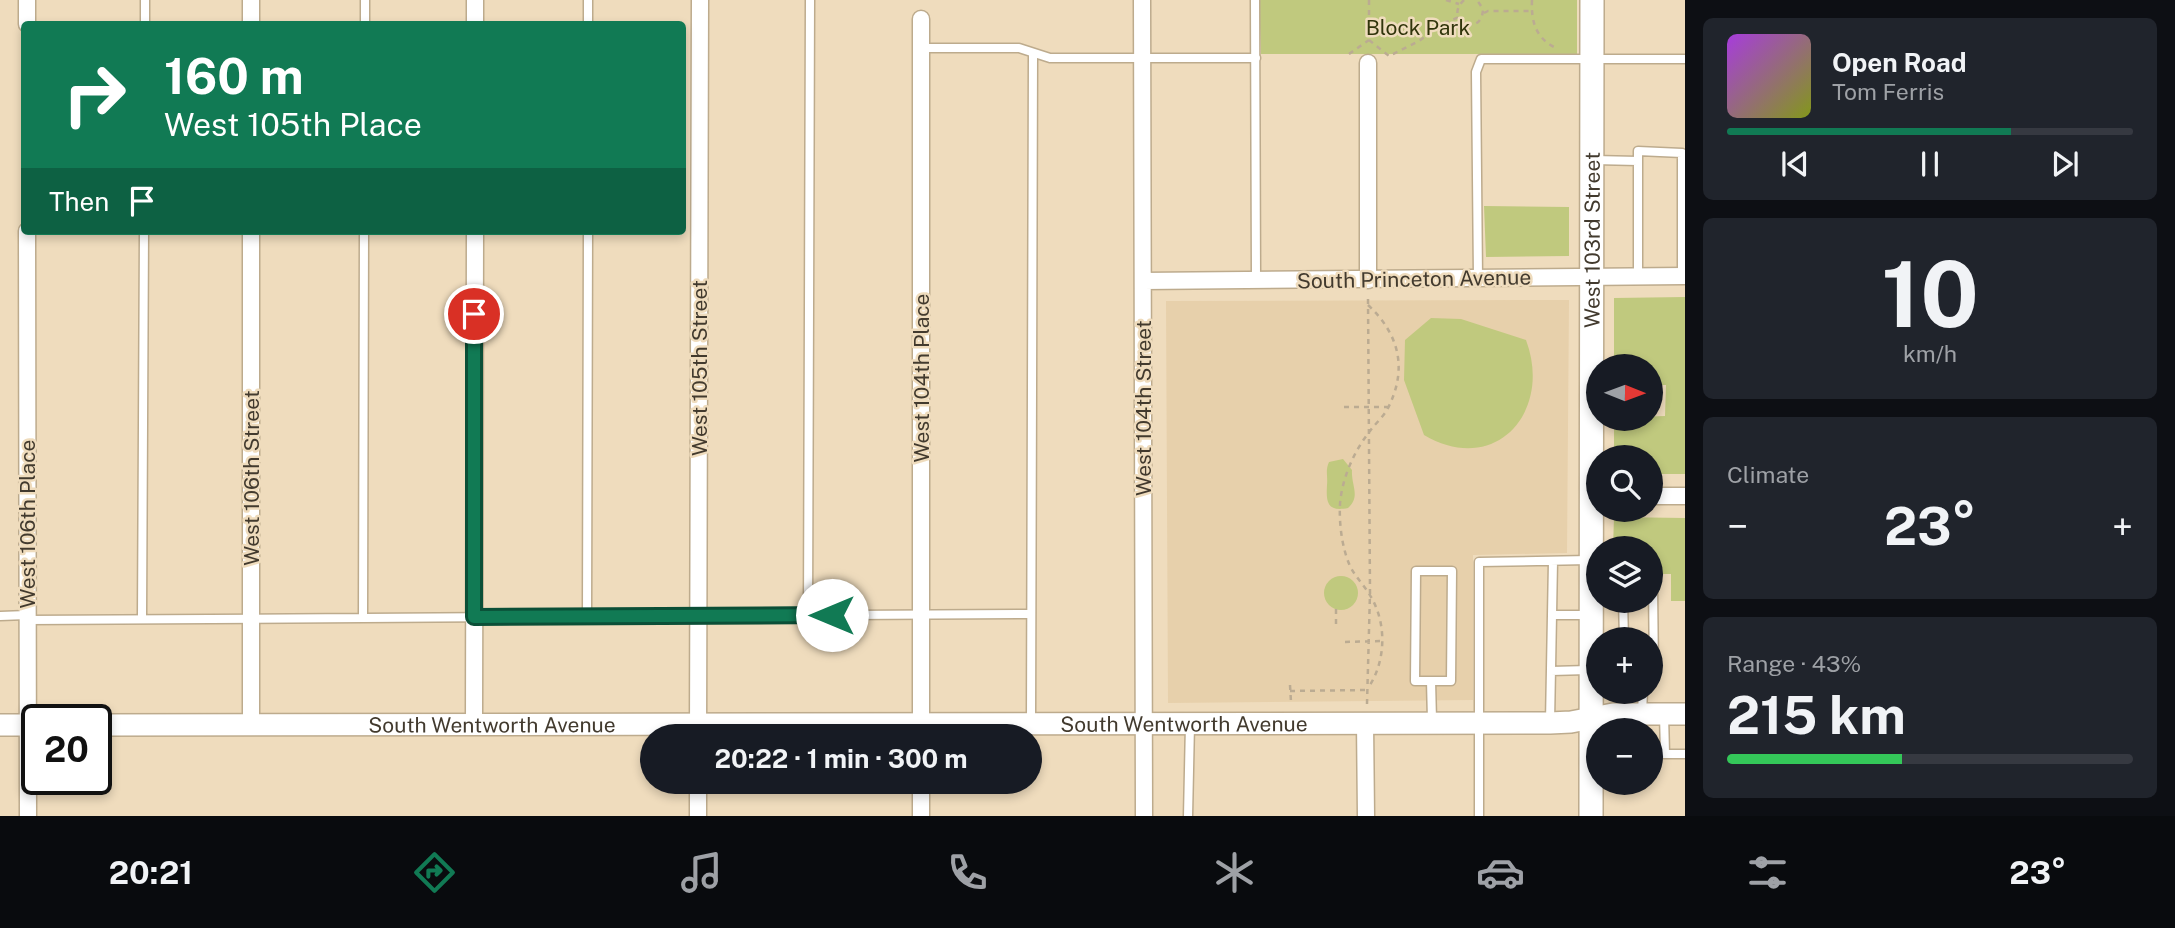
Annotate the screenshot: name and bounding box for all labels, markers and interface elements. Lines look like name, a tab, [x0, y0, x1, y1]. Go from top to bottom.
park label: Block Park	[1366, 15, 1471, 40]
text: 160 m	[164, 47, 304, 105]
text: Open Road	[1832, 47, 1967, 78]
icon: right	[49, 49, 140, 140]
text: Tom Ferris	[1832, 78, 1944, 105]
text: West 105th Place	[164, 106, 422, 143]
icon: previous	[1776, 145, 1814, 183]
icon: pause	[1911, 145, 1949, 183]
icon: next	[2046, 145, 2084, 183]
street label: West 103rd Street	[1579, 152, 1604, 328]
icon: arrive	[123, 182, 161, 220]
text: Then	[49, 186, 109, 217]
text: 10	[1881, 241, 1979, 347]
street label: South Princeton Avenue	[1297, 264, 1531, 294]
street label: West 105th Street	[687, 280, 712, 456]
pin	[444, 284, 504, 344]
street label: West 104th Place	[909, 294, 934, 462]
icon: arrive	[455, 295, 493, 333]
street label: West 104th Street	[1131, 320, 1156, 496]
text: km/h	[1903, 340, 1957, 367]
north arrow	[1586, 354, 1662, 430]
map controls	[1586, 354, 1663, 795]
street label: West 106th Street	[239, 390, 264, 566]
street label: West 106th Place	[15, 440, 40, 608]
button: search	[1586, 445, 1663, 522]
text: Climate	[1727, 461, 1809, 488]
text: 23°	[1884, 496, 1976, 557]
text: −	[1727, 504, 1748, 549]
text: +	[2112, 504, 2133, 549]
button: layers	[1586, 536, 1663, 613]
position arrow	[795, 578, 869, 652]
button: +	[1586, 627, 1663, 704]
text: Range · 43%	[1727, 650, 1861, 677]
text: 215 km	[1727, 685, 1906, 746]
speed limit sign: 20	[21, 704, 112, 795]
street label: South Wentworth Avenue	[1060, 711, 1308, 736]
street label: South Wentworth Avenue	[368, 712, 616, 737]
button: −	[1586, 718, 1663, 795]
text: 20:22 · 1 min · 300 m	[714, 743, 968, 774]
icon: directions	[410, 848, 459, 897]
icon: music	[677, 848, 726, 897]
icon: phone	[943, 848, 992, 897]
icon: climate	[1210, 848, 1259, 897]
icon: car	[1476, 848, 1525, 897]
icon: filters	[1743, 848, 1792, 897]
text: 20:21	[109, 854, 193, 891]
text: 23°	[2009, 854, 2066, 891]

